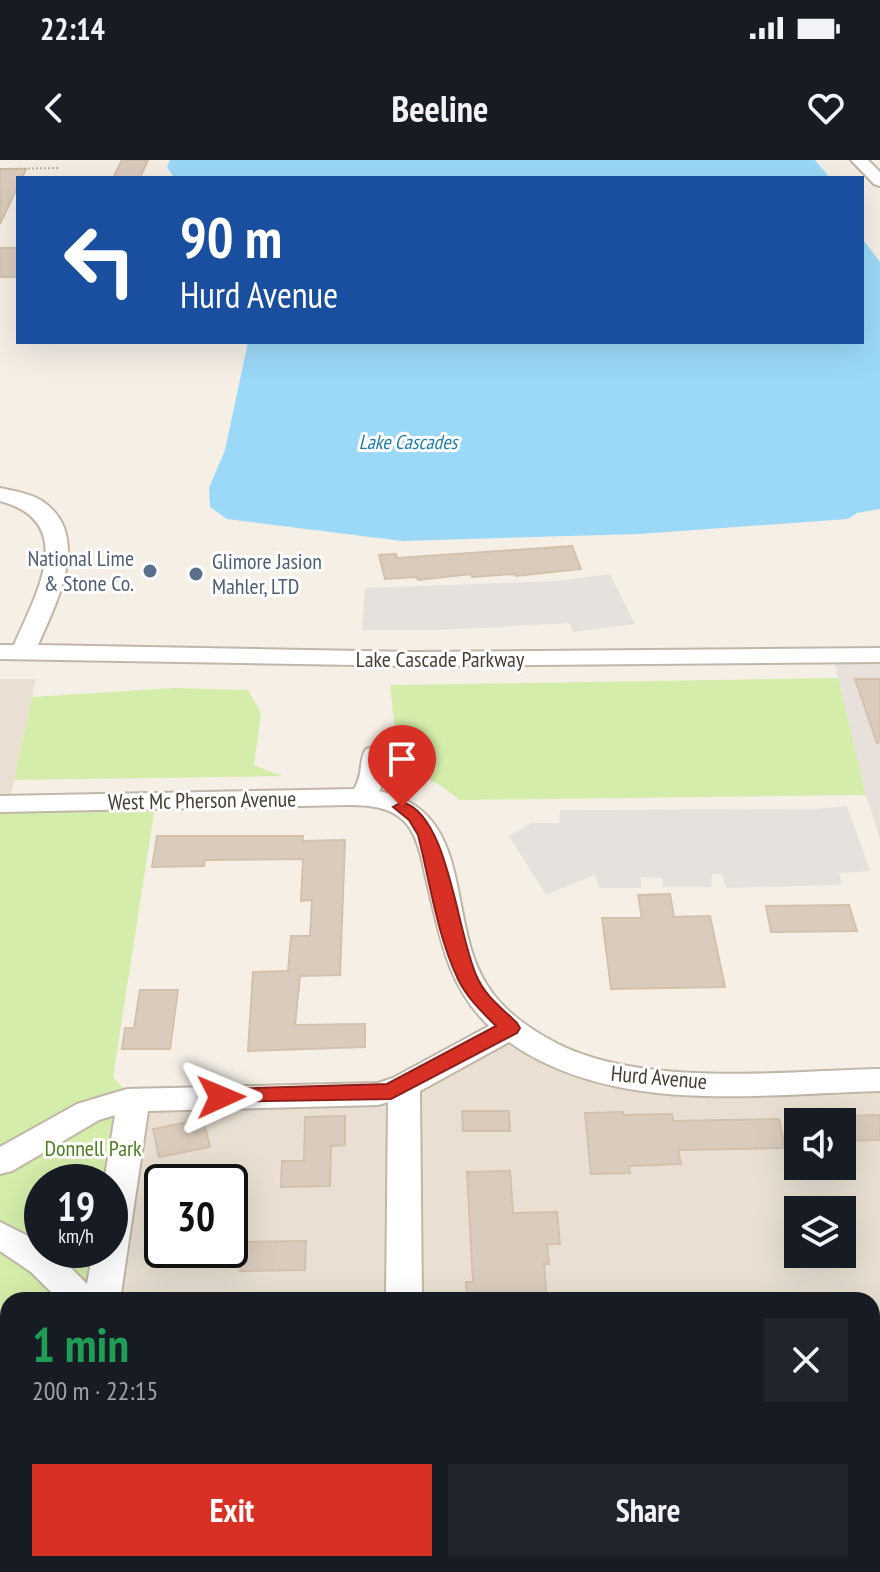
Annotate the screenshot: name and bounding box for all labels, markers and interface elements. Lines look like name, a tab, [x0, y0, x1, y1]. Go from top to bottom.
text: 22:14	[40, 9, 105, 48]
text: Beeline	[392, 85, 488, 132]
icon: back	[32, 86, 76, 130]
icon: heart	[804, 86, 848, 130]
text: 90 m	[180, 201, 282, 273]
icon: left	[48, 208, 152, 312]
text: Hurd Avenue	[180, 271, 338, 318]
water label: Lake Cascades	[359, 429, 460, 455]
place label: National Lime & Stone Co.	[27, 544, 134, 597]
place label: Glimore Jasion Mahler, LTD	[212, 547, 322, 600]
marker: National Lime & Stone Co.	[141, 562, 159, 580]
marker: Glimore Jasion Mahler, LTD	[187, 565, 205, 583]
street label: Lake Cascade Parkway	[356, 645, 525, 673]
pin	[368, 725, 436, 807]
icon: arrive	[380, 737, 424, 781]
street label: West Mc Pherson Avenue	[108, 784, 296, 816]
position arrow	[179, 1055, 263, 1139]
street label: Hurd Avenue	[610, 1059, 708, 1095]
map controls	[784, 1108, 856, 1268]
button: sound	[784, 1108, 856, 1180]
park label: Donnell Park	[44, 1134, 142, 1162]
speed limit sign: 30	[144, 1164, 248, 1268]
text: 19	[57, 1180, 95, 1232]
button: layers	[784, 1196, 856, 1268]
text: km/h	[58, 1223, 94, 1249]
text: 1 min	[32, 1313, 129, 1375]
button: close	[764, 1318, 848, 1402]
text: 200 m · 22:15	[32, 1374, 158, 1407]
button: Exit	[32, 1464, 432, 1556]
button: Share	[448, 1464, 848, 1556]

